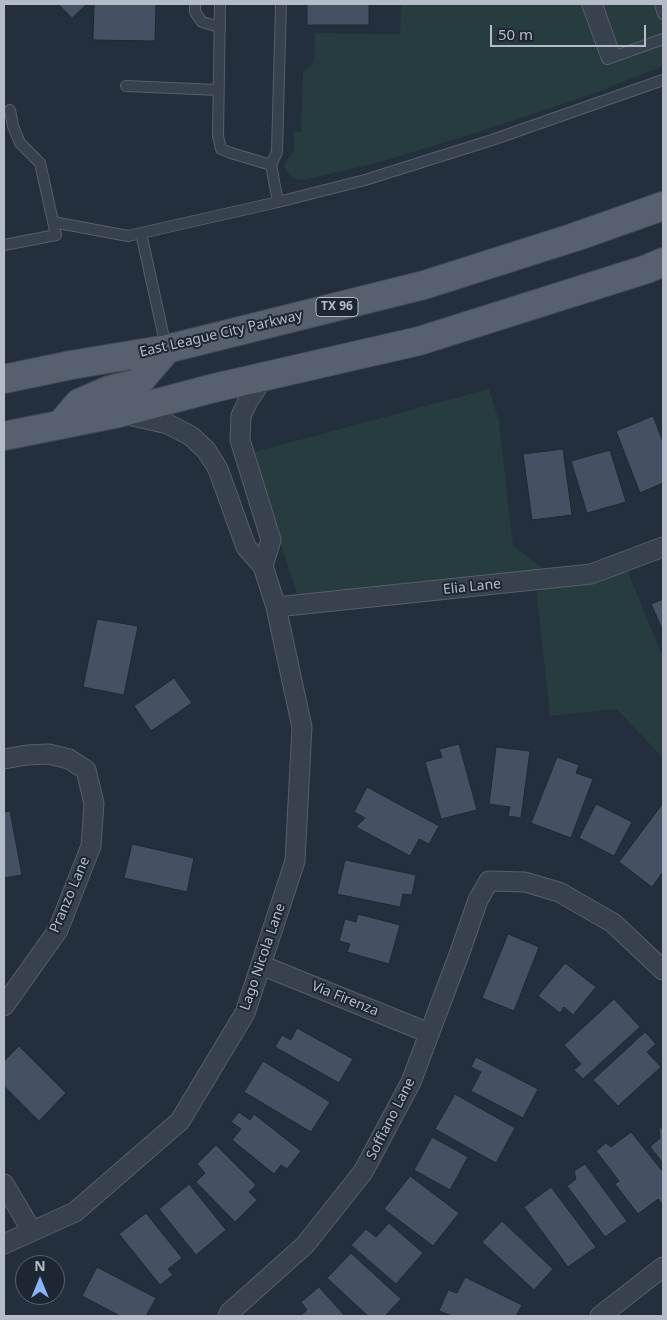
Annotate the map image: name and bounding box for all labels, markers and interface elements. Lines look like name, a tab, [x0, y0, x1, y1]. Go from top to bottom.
scale bar	[492, 15, 648, 47]
text: 50 m	[498, 24, 533, 44]
road number: TX 96	[316, 298, 358, 316]
street label: East League City Parkway	[138, 307, 304, 361]
street label: Elia Lane	[442, 576, 502, 598]
street label: Pranzo Lane	[46, 854, 94, 936]
street label: Lago Nicola Lane	[237, 901, 289, 1013]
street label: Via Firenza	[309, 978, 381, 1020]
street label: Soffiano Lane	[363, 1075, 419, 1163]
north arrow	[15, 1255, 65, 1305]
text: N	[34, 1256, 46, 1275]

